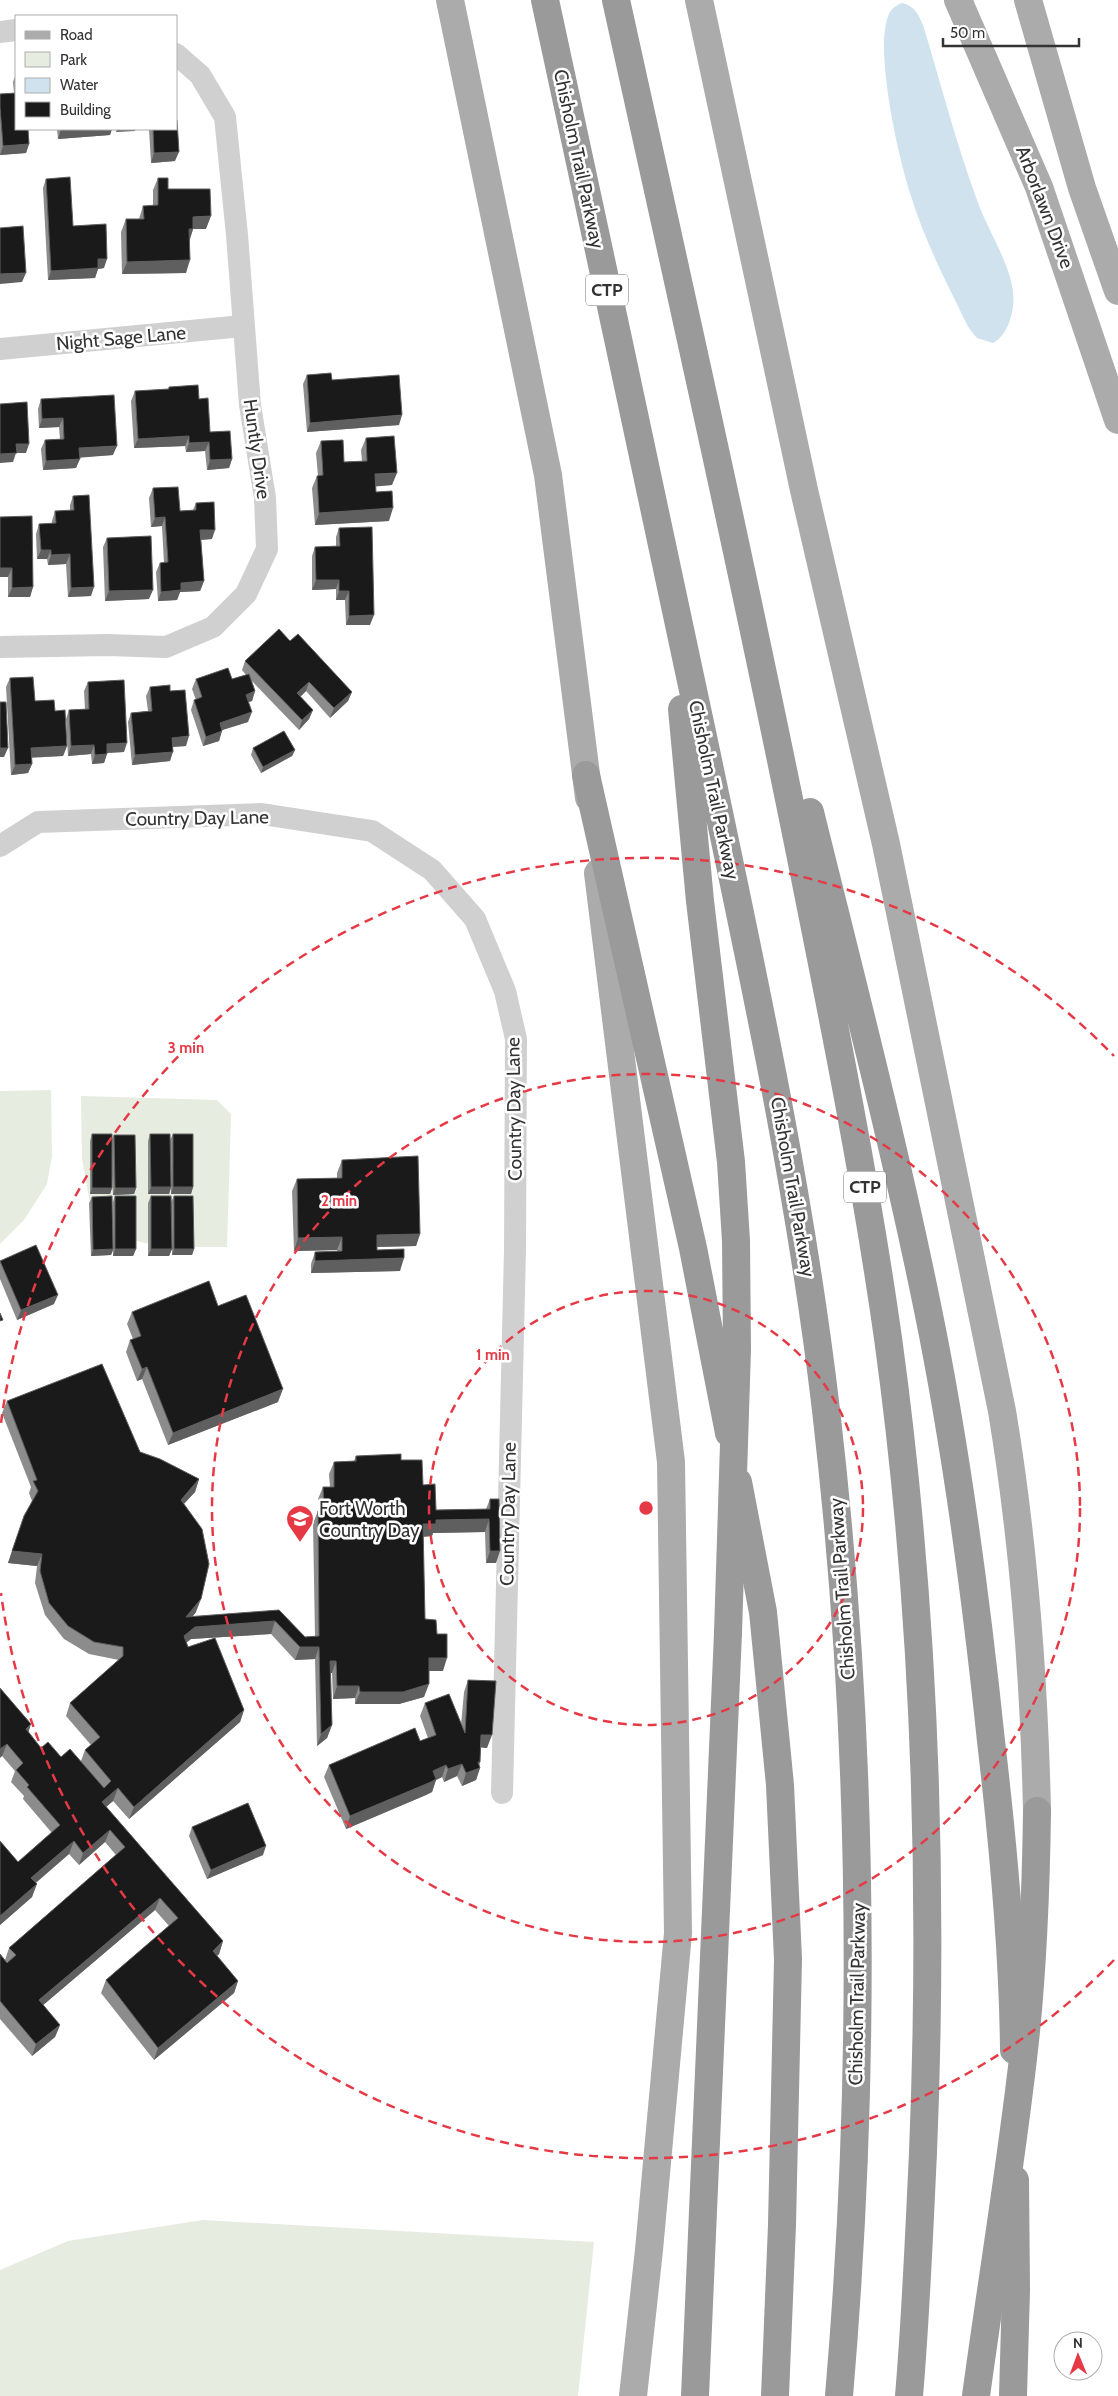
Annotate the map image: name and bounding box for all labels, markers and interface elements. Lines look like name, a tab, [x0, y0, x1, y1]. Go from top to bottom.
legend	[15, 15, 178, 130]
scale bar	[943, 15, 1079, 47]
text: 50 m	[950, 24, 985, 42]
text: Road	[60, 26, 93, 44]
text: Park	[60, 51, 87, 69]
street label: Chisholm Trail Parkway	[549, 67, 609, 251]
text: Water	[60, 76, 98, 94]
text: Building	[60, 101, 111, 119]
street label: Arborlawn Drive	[1011, 142, 1079, 272]
road number: CTP	[586, 274, 628, 306]
street label: Night Sage Lane	[55, 321, 187, 355]
street label: Huntly Drive	[239, 397, 275, 501]
street label: Chisholm Trail Parkway	[684, 698, 744, 882]
street label: Country Day Lane	[125, 805, 269, 831]
street label: Country Day Lane	[501, 1037, 527, 1181]
text: 3 min	[168, 1039, 204, 1057]
street label: Chisholm Trail Parkway	[766, 1095, 820, 1279]
road number: CTP	[844, 1172, 886, 1202]
text: 2 min	[321, 1192, 357, 1210]
text: 1 min	[476, 1346, 510, 1364]
street label: Country Day Lane	[495, 1442, 521, 1586]
place label: Fort Worth Country Day	[319, 1497, 420, 1542]
street label: Chisholm Trail Parkway	[824, 1497, 860, 1681]
centre of rings	[637, 1499, 655, 1517]
school or university icon: Fort Worth Country Day	[285, 1504, 315, 1543]
street label: Chisholm Trail Parkway	[844, 1902, 870, 2085]
north arrow	[1053, 2331, 1103, 2381]
text: N	[1073, 2334, 1083, 2352]

